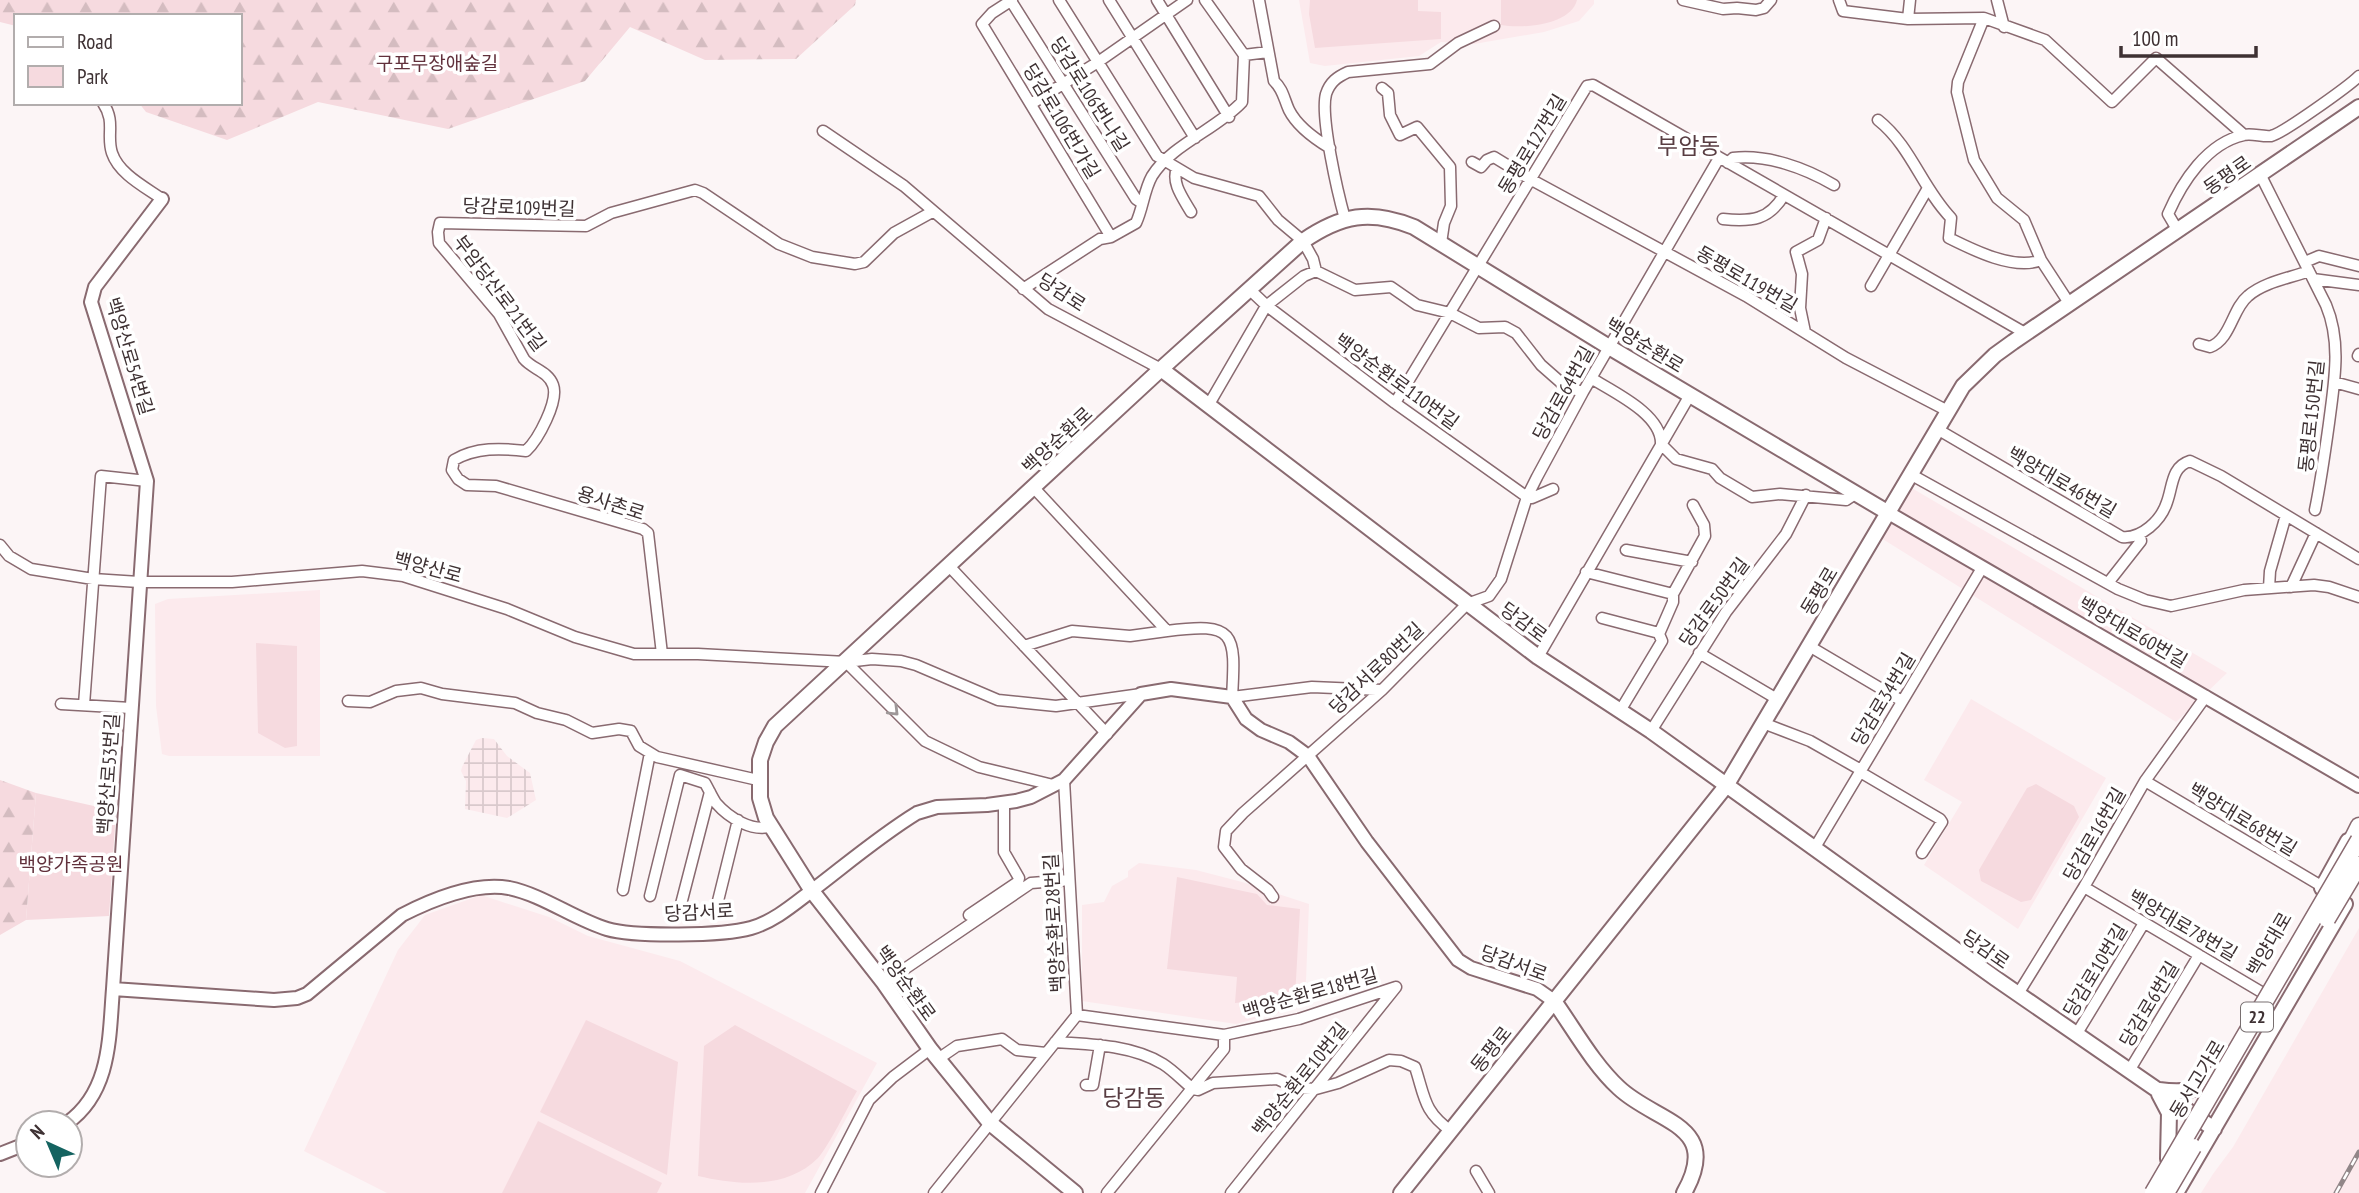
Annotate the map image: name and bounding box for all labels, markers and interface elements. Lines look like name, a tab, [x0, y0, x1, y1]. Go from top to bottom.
legend	[14, 14, 242, 105]
scale bar	[2121, 14, 2256, 58]
text: 100 m	[2132, 25, 2178, 52]
text: Road	[77, 28, 113, 55]
street label: 당감로106번나길	[1045, 32, 1135, 156]
park label: 구포무장애숲길	[376, 51, 498, 75]
street label: 당감로106번가길	[1018, 59, 1106, 183]
text: Park	[77, 63, 108, 90]
street label: 동평로127번길	[1493, 89, 1571, 199]
district label: 부암동	[1657, 131, 1721, 160]
street label: 동평로	[2199, 150, 2255, 200]
street label: 당감로109번길	[462, 193, 576, 221]
street label: 부암당산로21번길	[448, 230, 552, 356]
street label: 동평로119번길	[1692, 240, 1802, 318]
street label: 당감로	[1033, 268, 1091, 316]
street label: 백양산로54번길	[101, 294, 159, 418]
street label: 백양순환로	[1601, 312, 1689, 378]
street label: 백양순환로110번길	[1330, 328, 1464, 434]
street label: 당감로64번길	[1527, 341, 1599, 445]
street label: 동평로150번길	[2293, 359, 2329, 473]
street label: 백양순환로	[1017, 401, 1097, 479]
street label: 백양대로46번길	[2003, 441, 2121, 523]
street label: 용사촌로	[574, 481, 648, 525]
street label: 백양산로	[391, 546, 465, 588]
street label: 당감로50번길	[1674, 553, 1754, 651]
street label: 동평로	[1795, 562, 1843, 620]
street label: 백양대로60번길	[2074, 591, 2192, 673]
street label: 당감로	[1496, 597, 1552, 647]
street label: 당감서로80번길	[1324, 617, 1428, 719]
street label: 당감로34번길	[1846, 648, 1920, 750]
one-way arrow	[885, 702, 898, 715]
street label: 백양산로53번길	[92, 712, 124, 836]
street label: 백양대로68번길	[2185, 777, 2301, 861]
street label: 당감로16번길	[2057, 783, 2131, 885]
park label: 백양가족공원	[19, 852, 123, 876]
street label: 백양순환로28번길	[1038, 853, 1070, 993]
street label: 백양대로78번길	[2124, 884, 2242, 966]
street label: 당감서로	[663, 898, 735, 926]
street label: 백양대로	[2241, 908, 2297, 980]
street label: 당감로10번길	[2058, 919, 2132, 1021]
street label: 당감로	[1958, 924, 2014, 974]
street label: 당감서로	[1477, 940, 1551, 986]
street label: 백양순환로	[871, 941, 941, 1025]
street label: 당감로6번길	[2114, 957, 2184, 1051]
street label: 백양순환로18번길	[1240, 962, 1380, 1024]
road number: 22	[2241, 1002, 2273, 1032]
street label: 백양순환로10번길	[1247, 1017, 1353, 1141]
street label: 동평로	[1465, 1021, 1517, 1077]
street label: 동서고가로	[2164, 1035, 2230, 1123]
district label: 당감동	[1102, 1083, 1166, 1112]
north arrow	[14, 1109, 84, 1179]
text: N	[25, 1120, 49, 1144]

